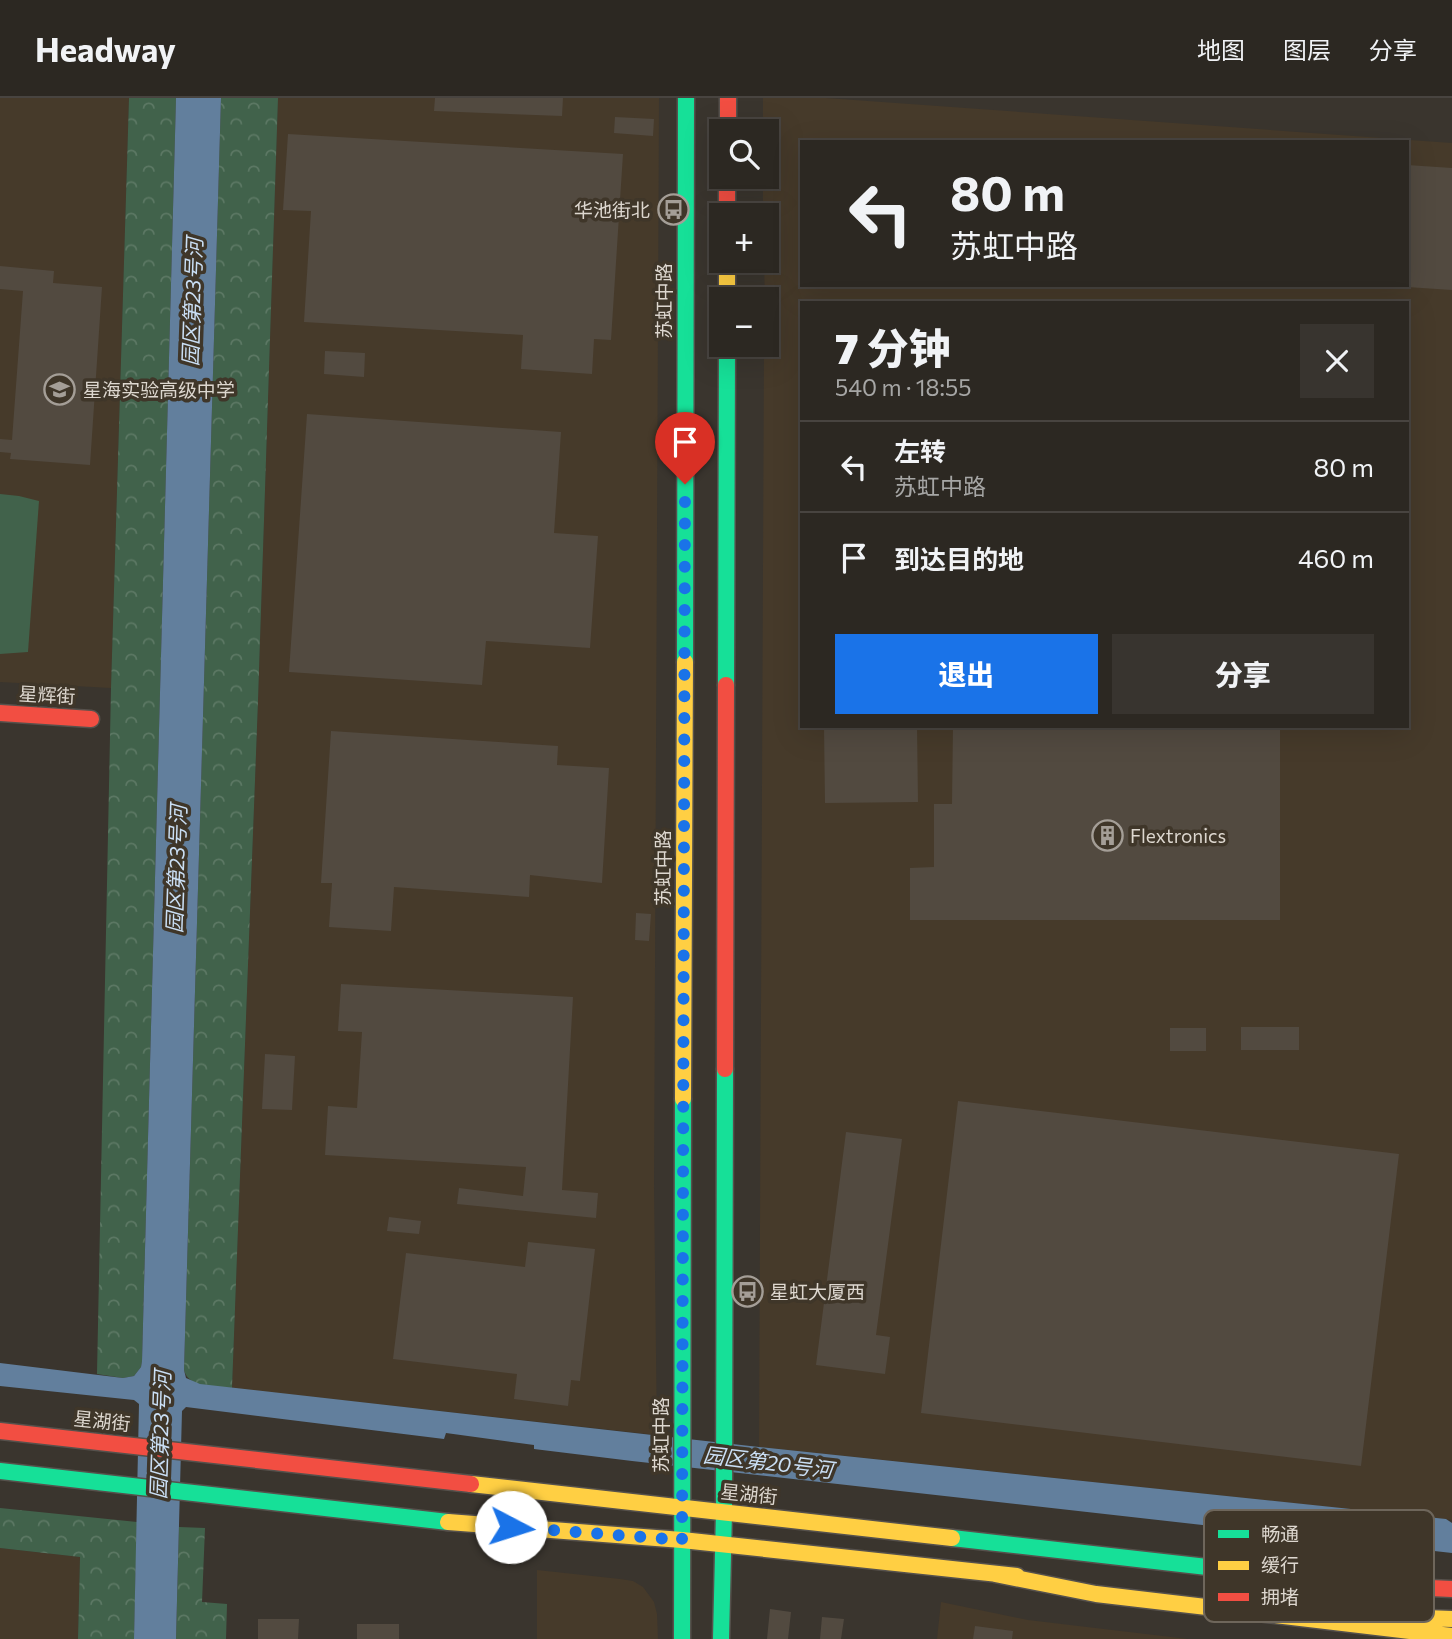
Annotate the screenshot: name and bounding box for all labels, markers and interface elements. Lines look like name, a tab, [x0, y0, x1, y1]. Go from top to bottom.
text: Headway	[35, 28, 176, 69]
text: 地图	[1197, 35, 1245, 64]
text: 图层	[1283, 35, 1331, 64]
text: 分享	[1369, 35, 1417, 64]
map controls	[709, 119, 779, 357]
button: search	[709, 119, 779, 189]
text: 80 m	[950, 161, 1065, 221]
icon: left	[835, 168, 926, 259]
bus stop icon: 华池街北	[656, 193, 690, 227]
place label: 华池街北	[574, 198, 650, 221]
button: +	[709, 203, 779, 273]
text: 苏虹中路	[950, 225, 1078, 265]
water label: 园区第23号河	[177, 233, 206, 367]
street label: 苏虹中路	[652, 263, 675, 339]
button: −	[709, 287, 779, 357]
text: 7 分钟	[835, 321, 951, 373]
button: close	[1300, 324, 1374, 398]
school or university icon: 星海实验高级中学	[43, 373, 77, 407]
text: 540 m · 18:55	[835, 373, 971, 401]
place label: 星海实验高级中学	[83, 378, 235, 401]
pin	[655, 412, 715, 484]
icon: arrive	[666, 423, 704, 461]
text: 左转	[894, 435, 946, 466]
icon: left	[835, 448, 873, 486]
text: 80 m	[1314, 451, 1374, 482]
text: 苏虹中路	[894, 472, 986, 500]
icon: arrive	[835, 539, 873, 577]
text: 460 m	[1298, 542, 1374, 573]
text: 到达目的地	[894, 543, 1024, 574]
button: 退出	[835, 634, 1098, 714]
button: 分享	[1112, 634, 1374, 714]
street label: 星辉街	[18, 682, 76, 707]
water label: 园区第23号河	[161, 800, 190, 934]
building icon: Flextronics	[1090, 819, 1124, 853]
place label: Flextronics	[1130, 824, 1226, 847]
street label: 苏虹中路	[651, 830, 674, 906]
bus stop icon: 星虹大厦西	[730, 1275, 764, 1309]
place label: 星虹大厦西	[770, 1280, 865, 1303]
water label: 园区第23号河	[145, 1366, 174, 1500]
street label: 苏虹中路	[649, 1397, 672, 1473]
street label: 星湖街	[72, 1406, 132, 1435]
water label: 园区第20号河	[702, 1441, 838, 1482]
street label: 星湖街	[719, 1479, 779, 1508]
position arrow	[474, 1490, 548, 1564]
legend	[1204, 1510, 1434, 1622]
text: 畅通	[1261, 1522, 1299, 1545]
text: 缓行	[1261, 1553, 1299, 1576]
text: 拥堵	[1261, 1585, 1299, 1608]

